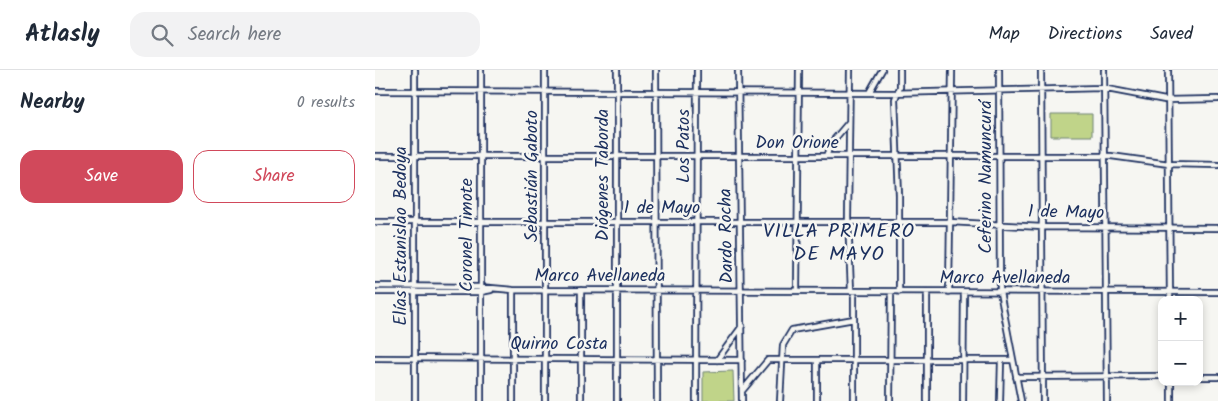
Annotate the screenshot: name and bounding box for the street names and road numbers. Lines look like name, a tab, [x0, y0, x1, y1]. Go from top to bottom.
street label: Ceferino Namuncurá	[972, 99, 1001, 254]
street label: Diógenes Taborda	[589, 109, 618, 241]
street label: Los Patos	[670, 109, 699, 183]
street label: Sebastián Gaboto	[518, 110, 547, 242]
street label: Don Orione	[755, 129, 839, 158]
street label: Elías Estanislao Bedoya	[387, 146, 416, 326]
street label: Coronel Timote	[453, 178, 482, 292]
street label: Dardo Rocha	[712, 188, 742, 284]
street label: 1 de Mayo	[624, 194, 700, 223]
street label: 1 de Mayo	[1028, 198, 1104, 228]
street label: Marco Avellaneda	[534, 262, 666, 291]
street label: Marco Avellaneda	[939, 264, 1071, 293]
street label: Quirno Costa	[510, 330, 608, 359]

